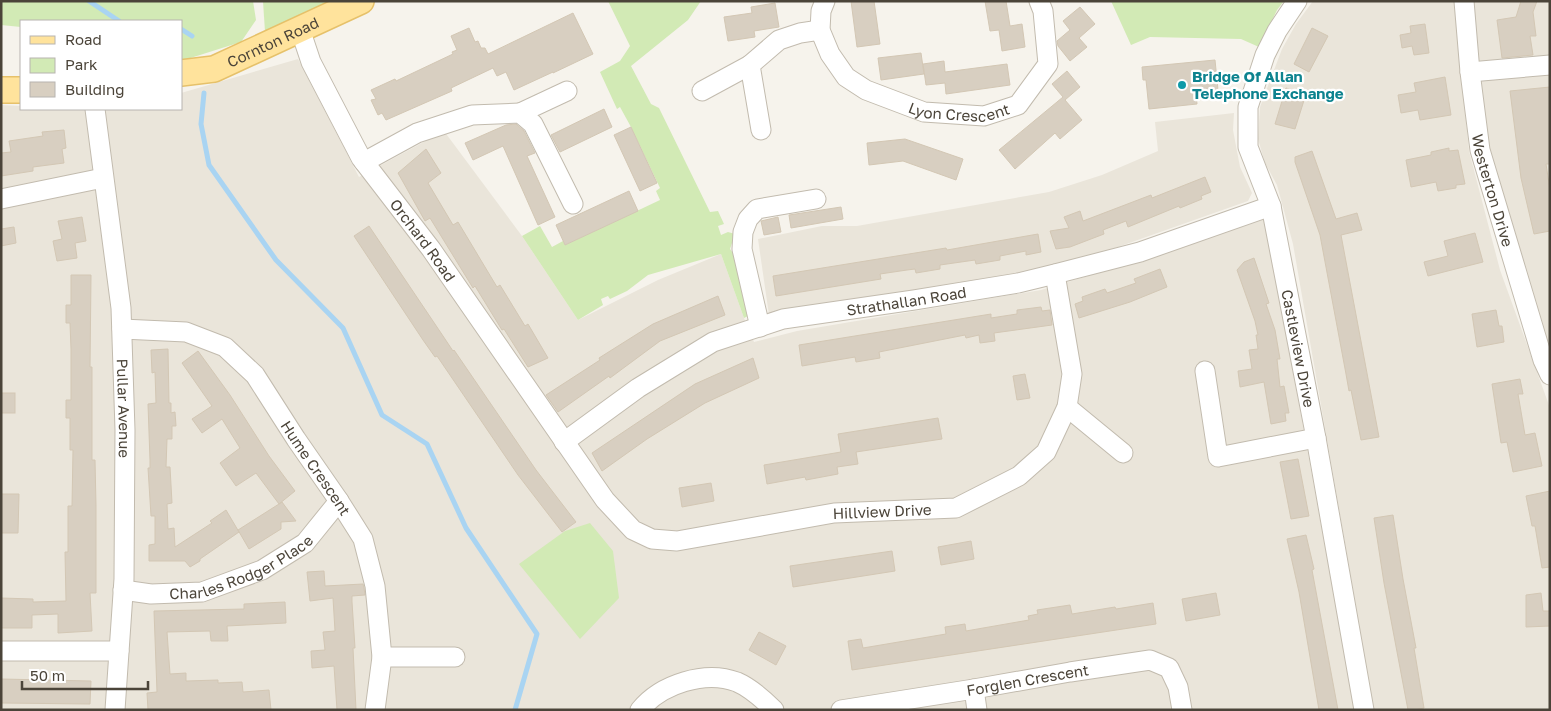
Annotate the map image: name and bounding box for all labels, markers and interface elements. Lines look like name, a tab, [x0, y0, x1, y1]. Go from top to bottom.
street label: Cornton Road	[224, 13, 321, 71]
legend	[20, 20, 182, 110]
text: Road	[65, 30, 102, 48]
text: Park	[65, 55, 98, 73]
place label: Bridge Of Allan Telephone Exchange	[1192, 67, 1344, 102]
marker: Bridge Of Allan Telephone Exchange	[1176, 79, 1188, 91]
text: Building	[65, 80, 125, 98]
street label: Lyon Crescent	[906, 98, 1012, 125]
street label: Westerton Drive	[1469, 133, 1518, 249]
street label: Orchard Road	[387, 195, 460, 285]
street label: Strathallan Road	[845, 283, 968, 319]
street label: Castleview Drive	[1278, 288, 1319, 409]
street label: Pullar Avenue	[114, 358, 134, 458]
street label: Hume Crescent	[277, 417, 355, 519]
street label: Hillview Drive	[832, 500, 932, 522]
street label: Charles Rodger Place	[169, 531, 317, 602]
scale bar	[22, 658, 149, 690]
street label: Forglen Crescent	[965, 660, 1090, 699]
text: 50 m	[30, 666, 65, 684]

